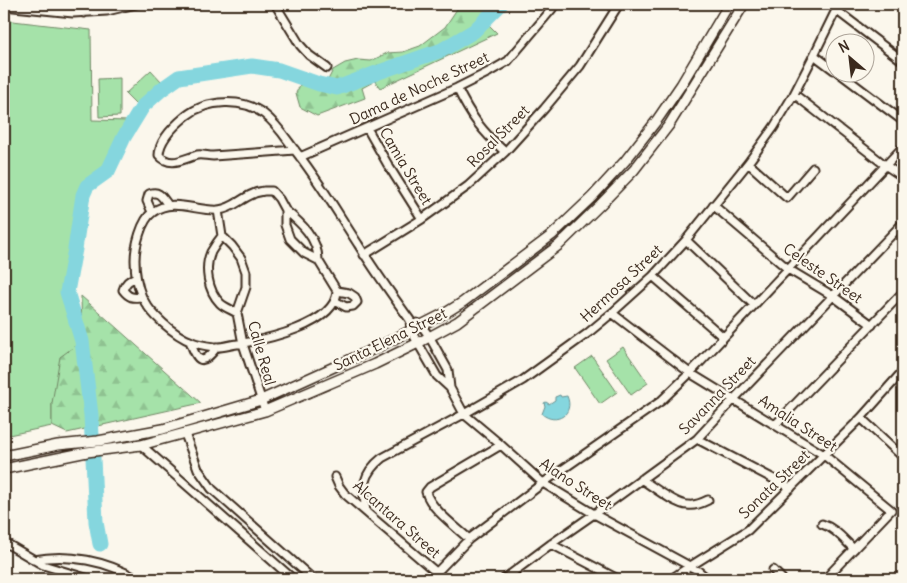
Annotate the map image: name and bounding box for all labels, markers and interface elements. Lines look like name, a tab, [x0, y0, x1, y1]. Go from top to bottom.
north arrow	[824, 32, 874, 82]
text: N	[835, 36, 852, 57]
street label: Dama de Noche Street	[346, 47, 492, 129]
street label: Rosal Street	[463, 101, 533, 171]
street label: Camia Street	[375, 124, 437, 208]
street label: Celeste Street	[780, 239, 866, 307]
street label: Hermosa Street	[576, 240, 666, 326]
street label: Santa Elena Street	[330, 303, 450, 375]
street label: Calle Real	[244, 319, 280, 387]
street label: Savanna Street	[675, 352, 759, 438]
street label: Amalia Street	[755, 390, 841, 456]
street label: Sonata Street	[735, 445, 813, 523]
street label: Alano Street	[536, 454, 616, 514]
street label: Alcantara Street	[349, 476, 445, 562]

